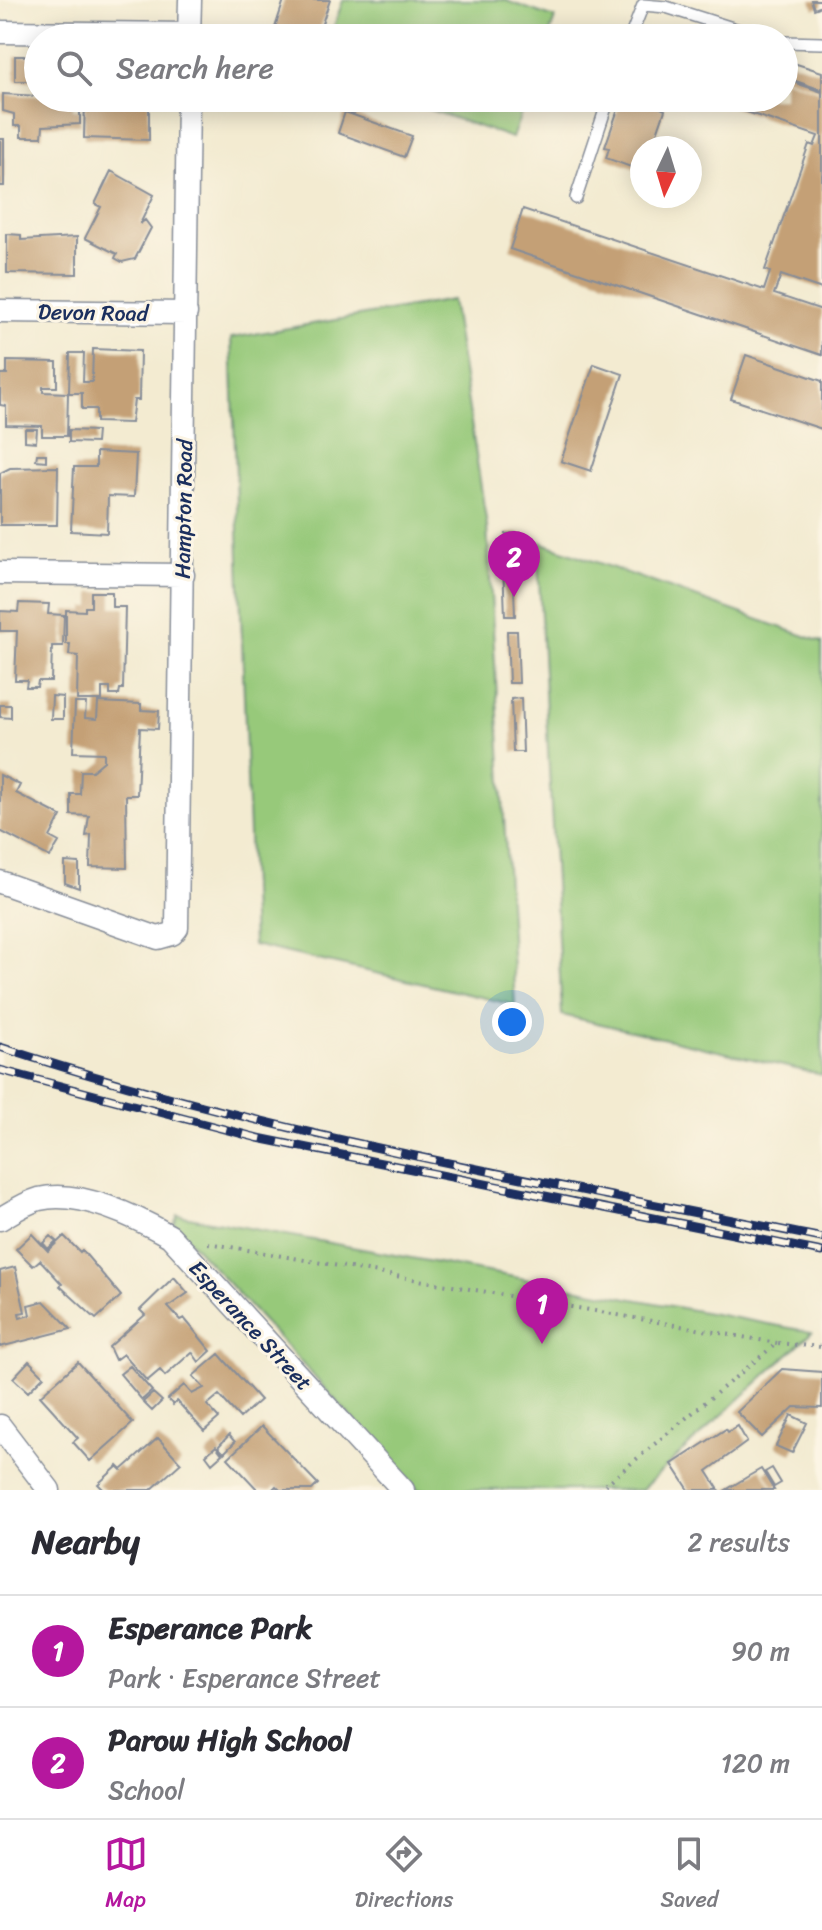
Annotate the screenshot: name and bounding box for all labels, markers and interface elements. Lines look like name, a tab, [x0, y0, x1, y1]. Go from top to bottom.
search box	[24, 24, 798, 112]
text: Search here	[116, 41, 274, 95]
icon: search	[52, 46, 96, 90]
north arrow	[630, 136, 702, 208]
street label: Devon Road	[37, 292, 150, 333]
street label: Hampton Road	[163, 437, 204, 579]
pin: 2	[488, 531, 540, 597]
your location	[492, 1002, 532, 1042]
street label: Esperance Street	[179, 1250, 323, 1401]
pin: 1	[516, 1278, 568, 1344]
text: Nearby	[32, 1512, 140, 1572]
text: 2 results	[688, 1519, 790, 1565]
text: Esperance Park	[108, 1601, 312, 1655]
text: 1	[52, 1628, 64, 1674]
text: 90 m	[731, 1628, 790, 1674]
text: Park · Esperance Street	[108, 1655, 381, 1701]
text: Parow High School	[108, 1713, 351, 1767]
text: 2	[50, 1740, 66, 1786]
text: 120 m	[721, 1740, 790, 1786]
text: School	[108, 1767, 185, 1813]
tab: Map	[104, 1832, 148, 1919]
tab: Directions	[355, 1832, 453, 1919]
tab: Saved	[660, 1832, 718, 1919]

